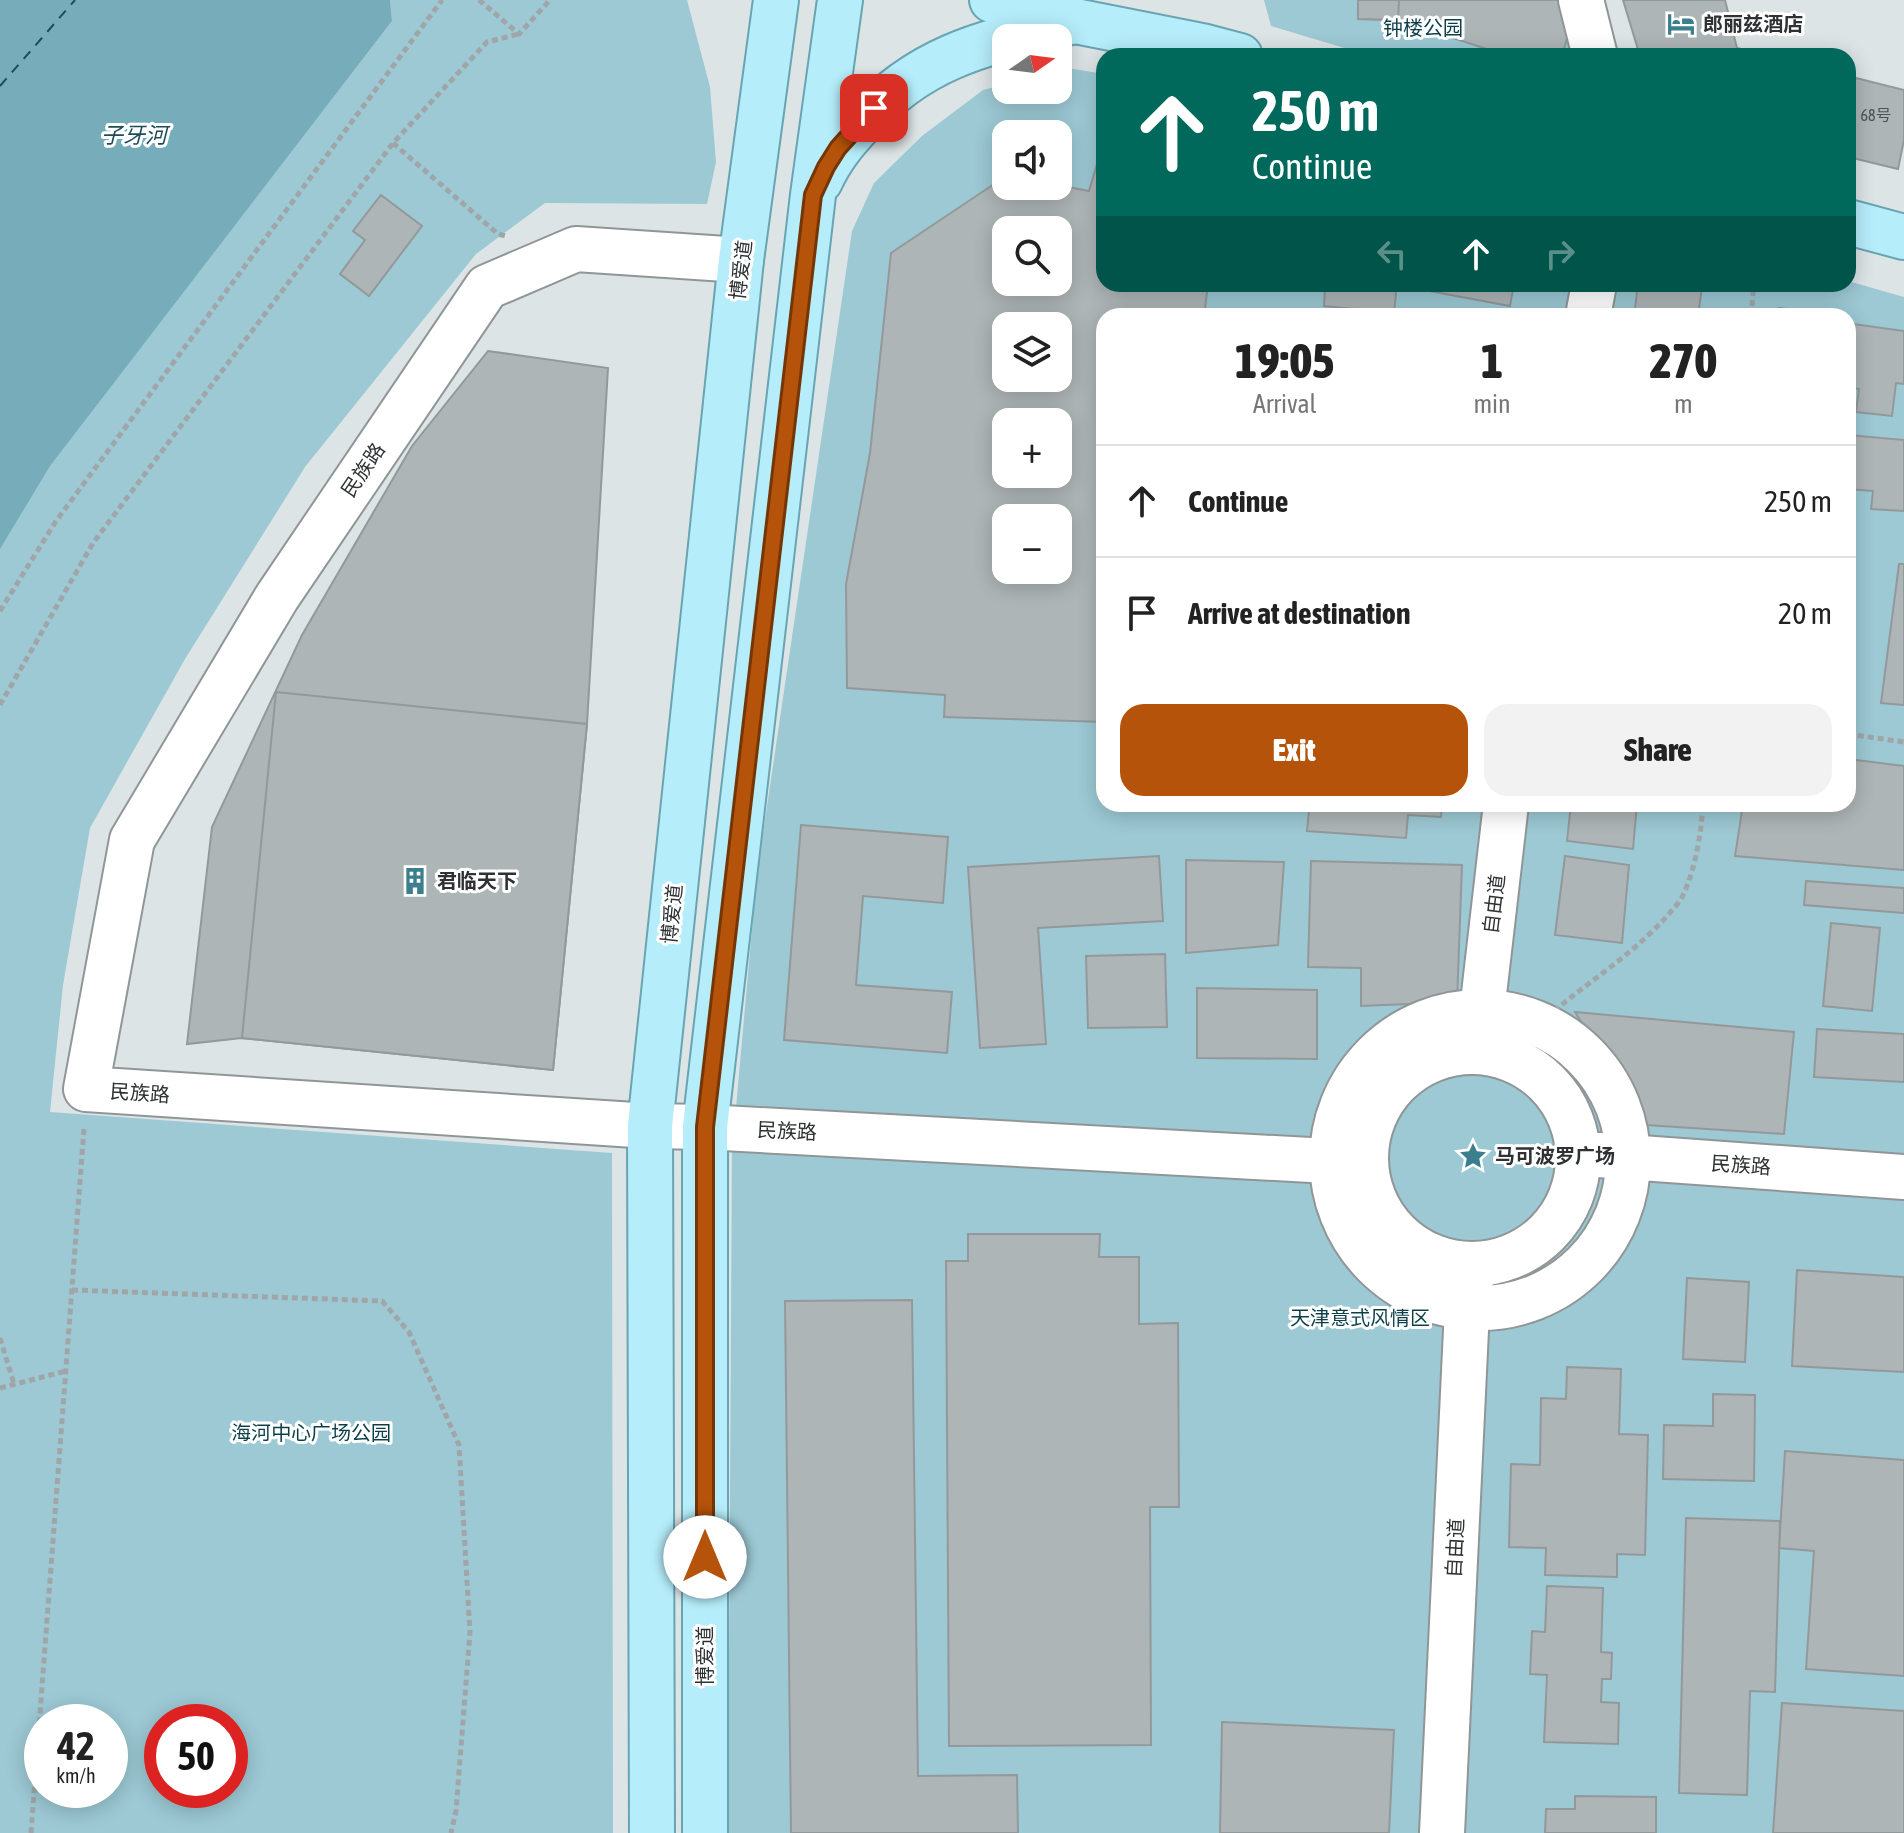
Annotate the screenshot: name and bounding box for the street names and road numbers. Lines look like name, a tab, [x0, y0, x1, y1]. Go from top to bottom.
street label: 博爱道	[725, 239, 756, 301]
street label: 民族路	[336, 438, 389, 501]
street label: 自由道	[1478, 873, 1509, 935]
street label: 博爱道	[657, 883, 686, 945]
street label: 民族路	[109, 1079, 171, 1106]
street label: 民族路	[756, 1117, 818, 1144]
street label: 民族路	[1710, 1151, 1772, 1178]
street label: 自由道	[1441, 1517, 1468, 1579]
street label: 博爱道	[693, 1626, 716, 1686]

